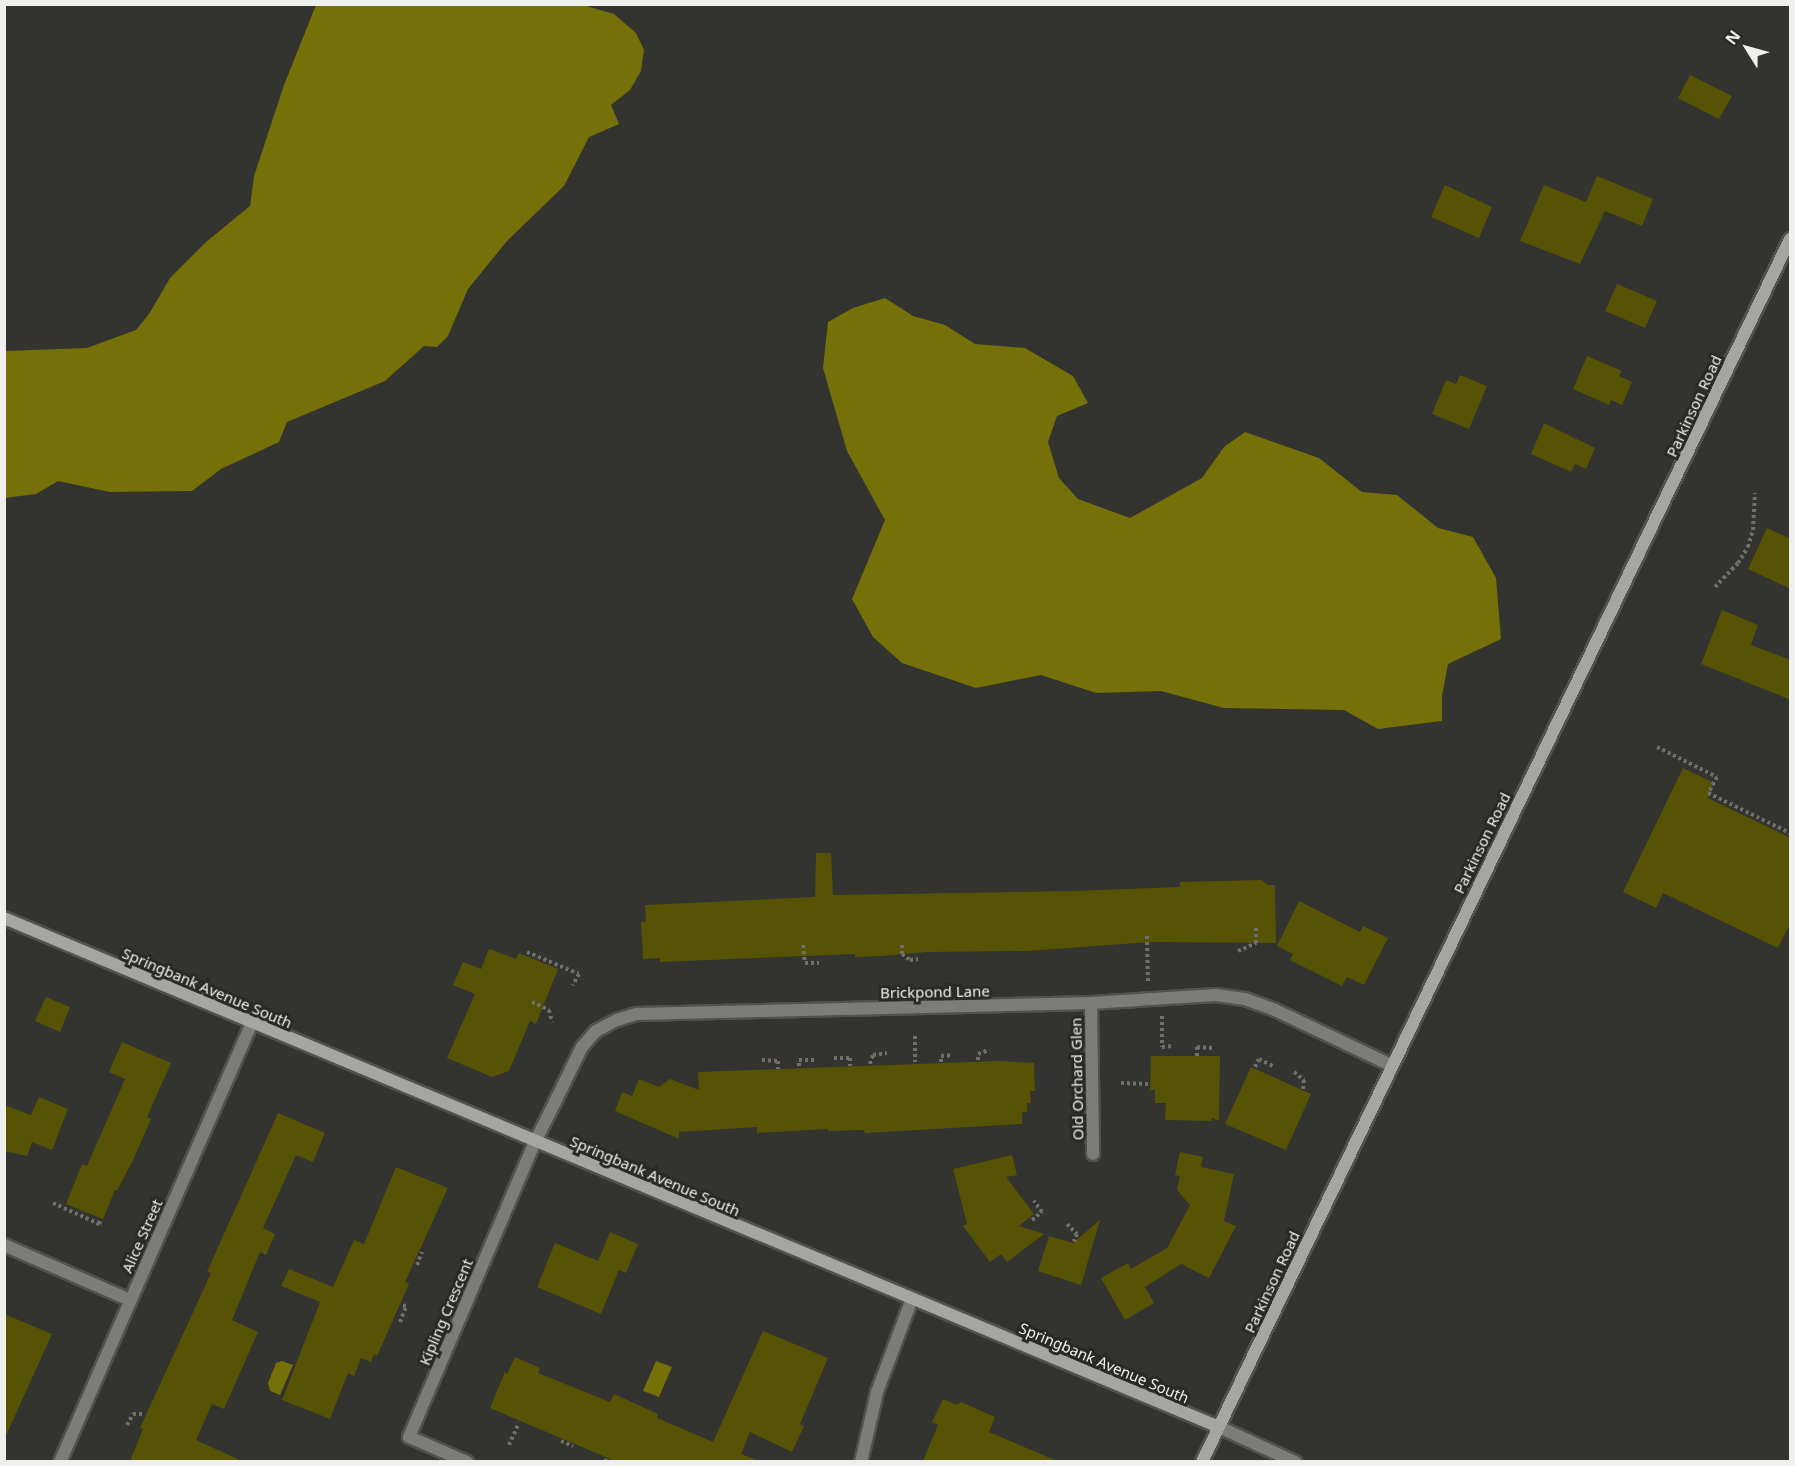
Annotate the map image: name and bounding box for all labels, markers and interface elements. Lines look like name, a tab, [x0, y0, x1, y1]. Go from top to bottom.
north arrow	[1717, 18, 1777, 78]
text: N	[1720, 25, 1745, 49]
street label: Parkinson Road	[1663, 352, 1725, 460]
street label: Parkinson Road	[1450, 789, 1514, 897]
street label: Springbank Avenue South	[119, 944, 295, 1032]
street label: Brickpond Lane	[880, 982, 990, 1002]
street label: Old Orchard Glen	[1067, 1017, 1087, 1141]
street label: Springbank Avenue South	[567, 1132, 743, 1220]
street label: Alice Street	[118, 1196, 166, 1276]
street label: Parkinson Road	[1241, 1228, 1303, 1336]
street label: Kipling Crescent	[415, 1256, 477, 1368]
street label: Springbank Avenue South	[1016, 1319, 1192, 1407]

